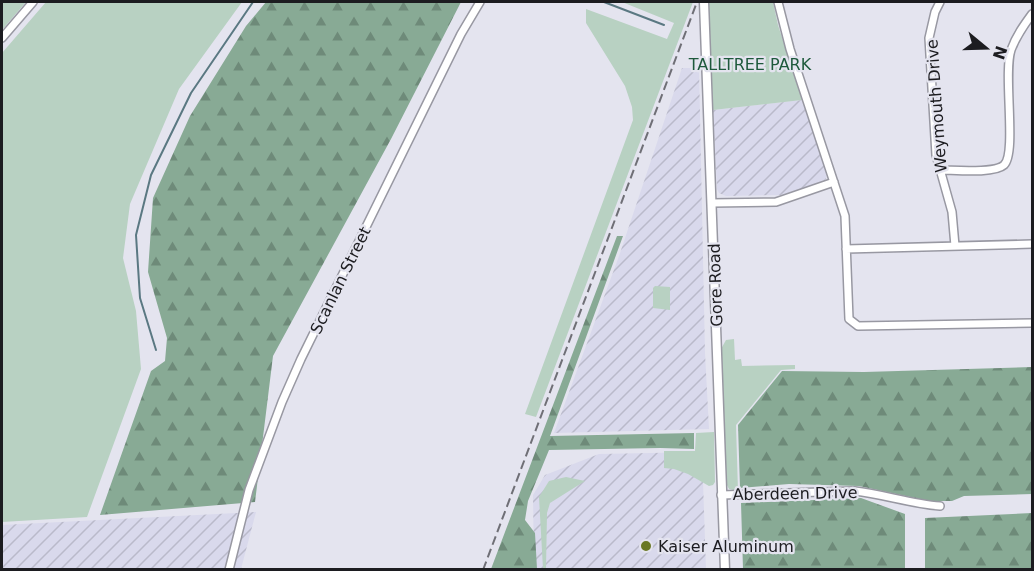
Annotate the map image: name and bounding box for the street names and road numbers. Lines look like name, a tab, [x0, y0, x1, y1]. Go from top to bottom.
street label: Weymouth Drive	[922, 39, 951, 173]
street label: Scanlan Street	[306, 223, 375, 337]
street label: Gore Road	[705, 243, 726, 327]
street label: Aberdeen Drive	[732, 483, 858, 504]

